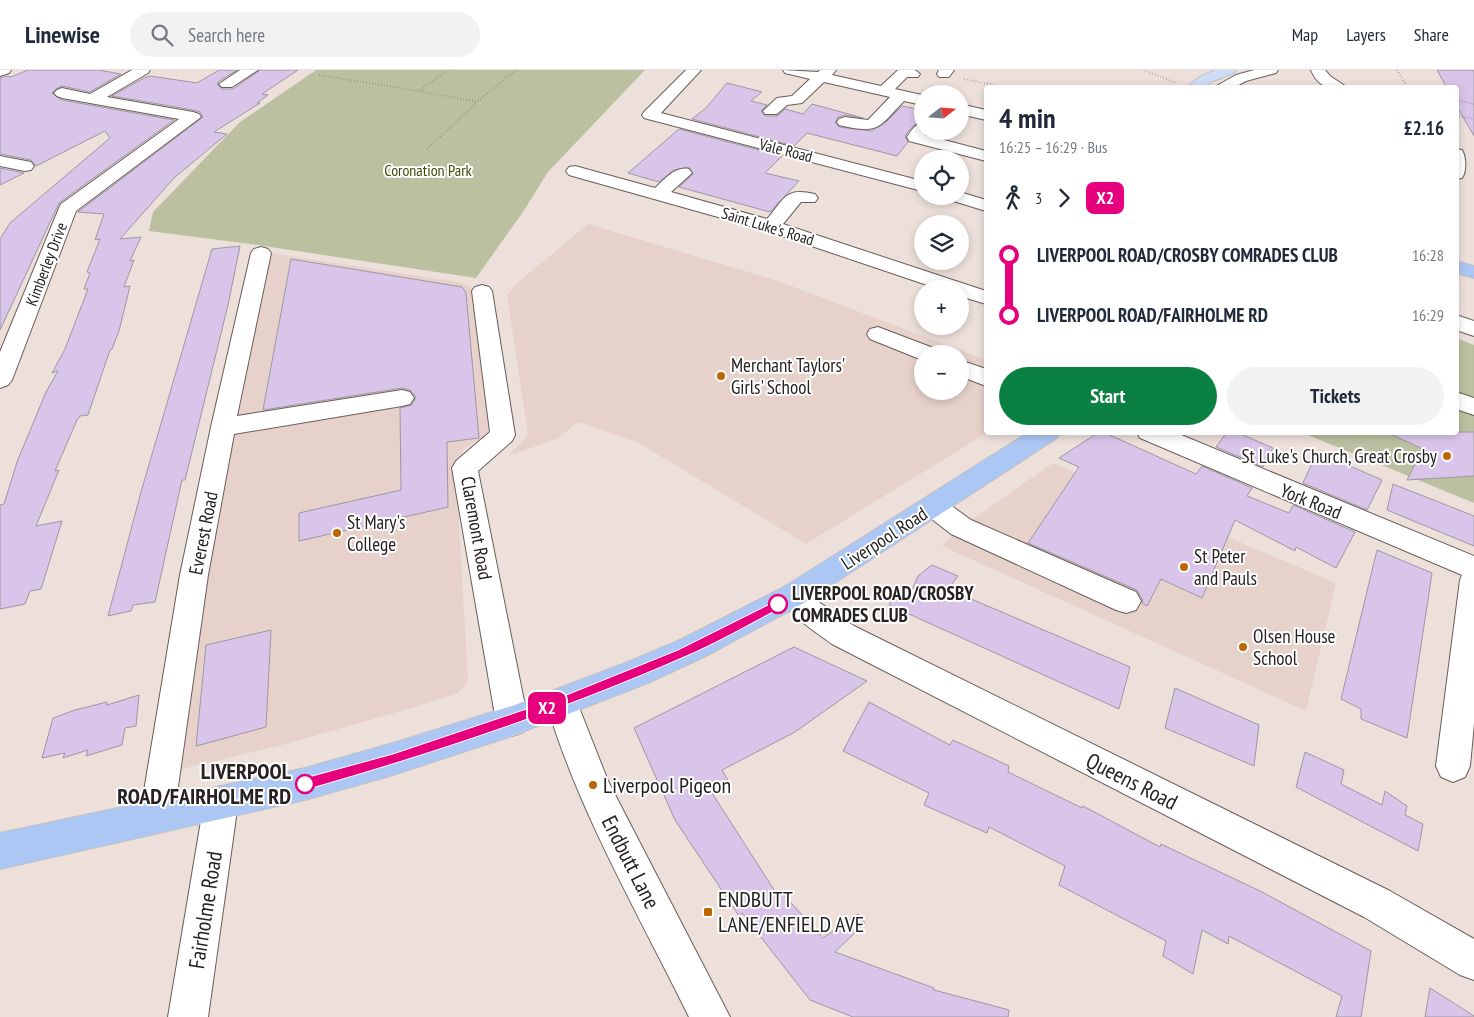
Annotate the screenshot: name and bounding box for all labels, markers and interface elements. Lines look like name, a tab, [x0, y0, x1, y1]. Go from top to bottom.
search box	[130, 12, 480, 57]
text: Linewise	[25, 19, 100, 50]
icon: search	[148, 21, 176, 49]
text: Search here	[188, 23, 265, 47]
text: Map	[1292, 23, 1318, 46]
text: Layers	[1346, 23, 1386, 46]
text: Share	[1414, 23, 1449, 46]
north arrow	[914, 85, 969, 140]
map controls	[914, 85, 969, 400]
text: 4 min	[999, 99, 1056, 136]
text: £2.16	[1404, 116, 1444, 140]
street label: Vale Road	[756, 134, 815, 166]
text: 16:25 – 16:29 · Bus	[999, 137, 1107, 157]
button: locate	[914, 150, 969, 205]
park label: Coronation Park	[384, 160, 473, 180]
icon: walk	[999, 184, 1027, 212]
icon: forward	[1050, 184, 1078, 212]
text: X2	[1096, 186, 1114, 209]
text: 3	[1035, 188, 1042, 208]
street label: Saint Luke's Road	[719, 202, 817, 250]
button: layers	[914, 215, 969, 270]
street label: Kimberley Drive	[21, 219, 71, 309]
text: LIVERPOOL ROAD/CROSBY COMRADES CLUB	[1037, 243, 1338, 267]
text: 16:28	[1412, 245, 1444, 265]
button: +	[914, 280, 969, 335]
text: LIVERPOOL ROAD/FAIRHOLME RD	[1037, 303, 1268, 327]
text: 16:29	[1412, 305, 1444, 325]
button: −	[914, 345, 969, 400]
place label: Merchant Taylors' Girls' School	[731, 353, 845, 399]
button: Start	[999, 367, 1217, 425]
button: Tickets	[1227, 367, 1444, 425]
marker: Merchant Taylors' Girls' School	[715, 370, 727, 382]
place label: St Luke's Church, Great Crosby	[1241, 444, 1438, 468]
marker: St Luke's Church, Great Crosby	[1441, 450, 1453, 462]
street label: Claremont Road	[456, 475, 498, 581]
street label: York Road	[1277, 478, 1345, 524]
street label: Everest Road	[183, 489, 223, 577]
street label: Liverpool Road	[836, 501, 932, 575]
place label: St Mary's College	[347, 510, 405, 556]
marker: St Mary's College	[331, 527, 343, 539]
place label: St Peter and Pauls	[1194, 544, 1257, 590]
marker: St Peter and Pauls	[1178, 561, 1190, 573]
place label: LIVERPOOL ROAD/CROSBY COMRADES CLUB	[792, 581, 974, 627]
marker: LIVERPOOL ROAD/CROSBY COMRADES CLUB	[768, 594, 788, 614]
place label: Olsen House School	[1253, 624, 1336, 670]
marker: Olsen House School	[1237, 641, 1249, 653]
line badge: X2	[524, 692, 570, 724]
text: X2	[538, 696, 556, 719]
street label: Queens Road	[1082, 746, 1182, 816]
place label: LIVERPOOL ROAD/FAIRHOLME RD	[117, 757, 292, 810]
place label: Liverpool Pigeon	[603, 771, 731, 799]
marker: LIVERPOOL ROAD/FAIRHOLME RD	[295, 774, 315, 794]
marker: Liverpool Pigeon	[587, 779, 599, 791]
street label: Endbutt Lane	[596, 811, 666, 913]
street label: Fairholme Road	[182, 849, 228, 971]
place label: ENDBUTT LANE/ENFIELD AVE	[718, 885, 864, 938]
marker: ENDBUTT LANE/ENFIELD AVE	[702, 906, 714, 918]

